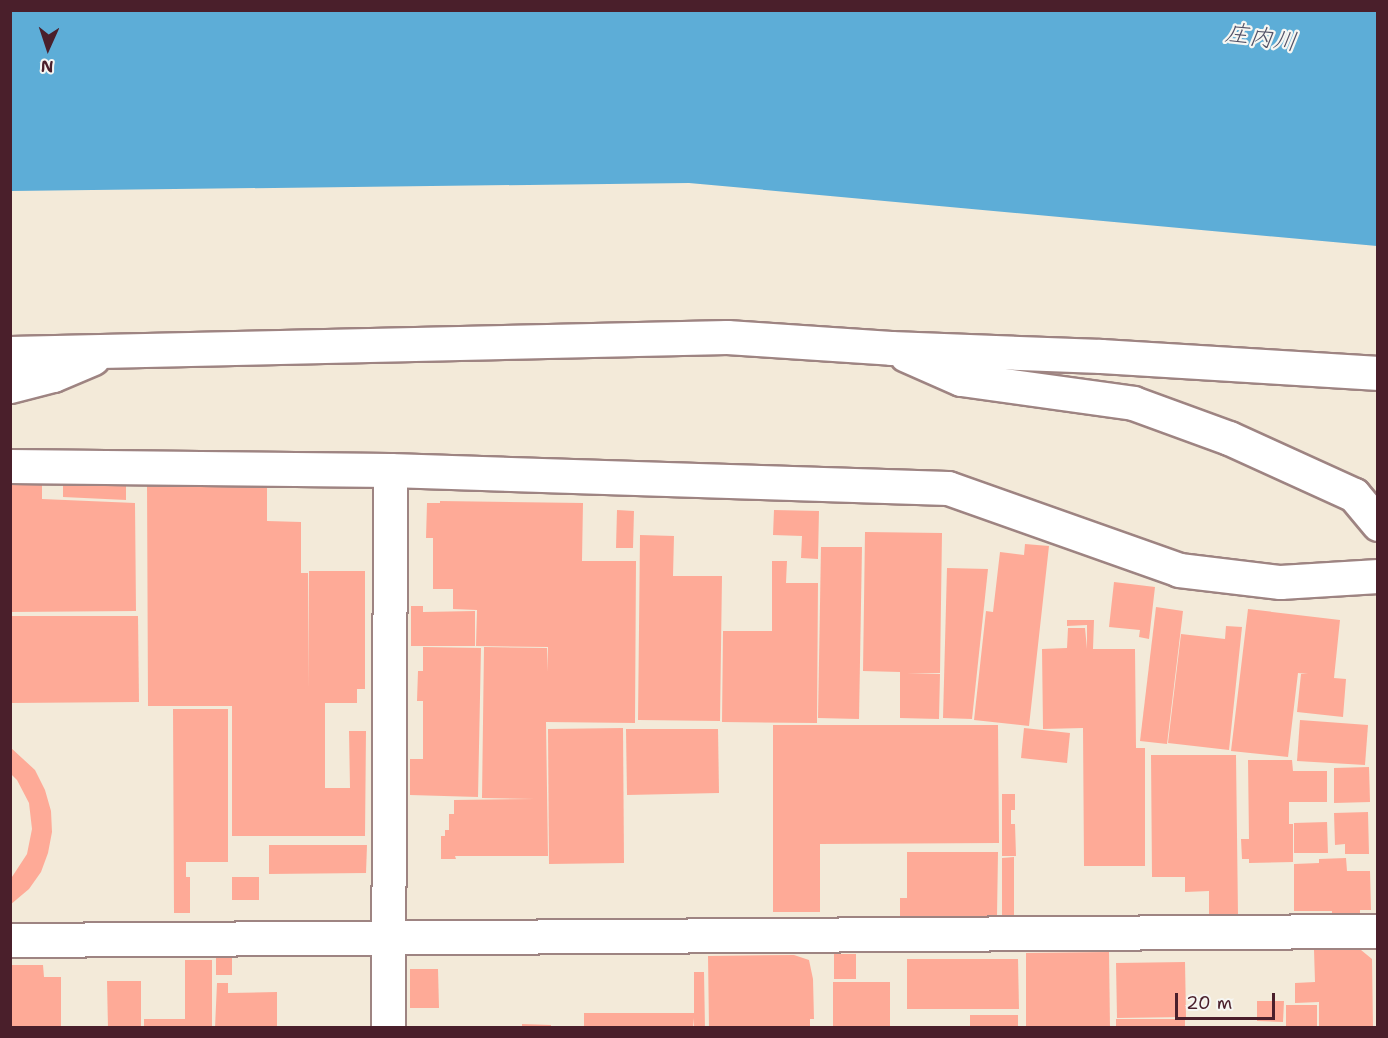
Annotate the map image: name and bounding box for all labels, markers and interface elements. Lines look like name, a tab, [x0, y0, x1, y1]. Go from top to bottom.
north arrow	[18, 18, 78, 78]
water label: 庄内川	[1223, 19, 1299, 57]
text: N	[40, 56, 54, 77]
scale bar	[1178, 981, 1278, 1019]
text: 20 m	[1186, 991, 1232, 1015]

